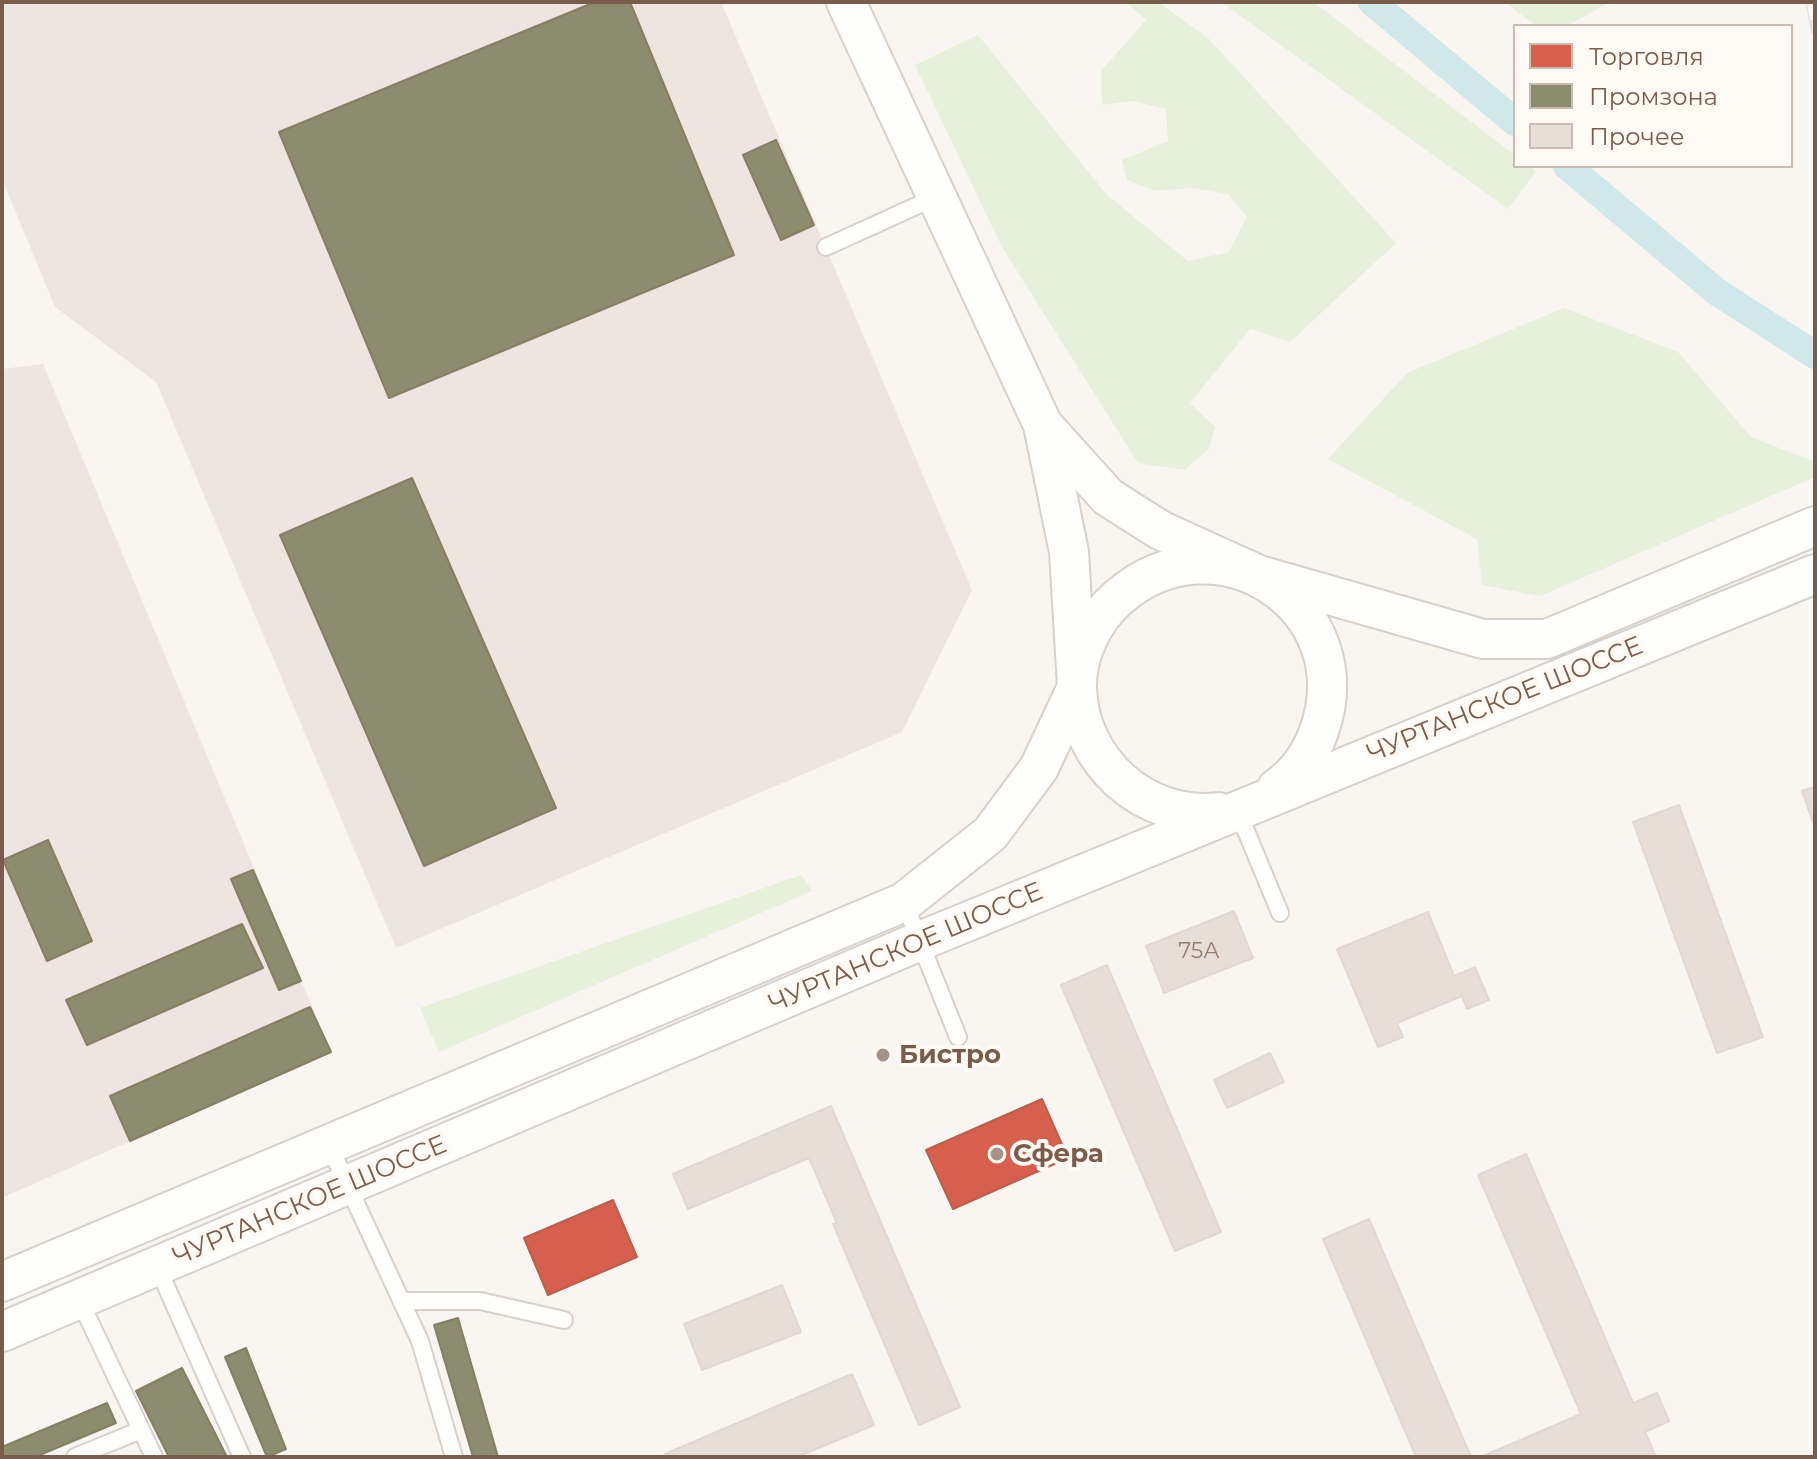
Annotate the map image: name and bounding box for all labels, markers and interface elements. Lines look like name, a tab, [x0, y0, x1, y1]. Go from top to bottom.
legend	[1513, 24, 1793, 168]
text: Торговля	[1589, 42, 1704, 71]
text: Промзона	[1589, 82, 1718, 111]
text: Прочее	[1589, 122, 1685, 151]
street label: ЧУРТАНСКОЕ ШОССЕ	[1363, 630, 1647, 770]
street label: ЧУРТАНСКОЕ ШОССЕ	[765, 876, 1047, 1020]
house number: 75А	[1178, 939, 1220, 965]
place label: Бистро	[899, 1039, 1001, 1071]
marker: Бистро	[874, 1046, 892, 1064]
street label: ЧУРТАНСКОЕ ШОССЕ	[169, 1129, 451, 1273]
place label: Сфера	[1013, 1138, 1104, 1170]
marker: Сфера	[988, 1145, 1006, 1163]

